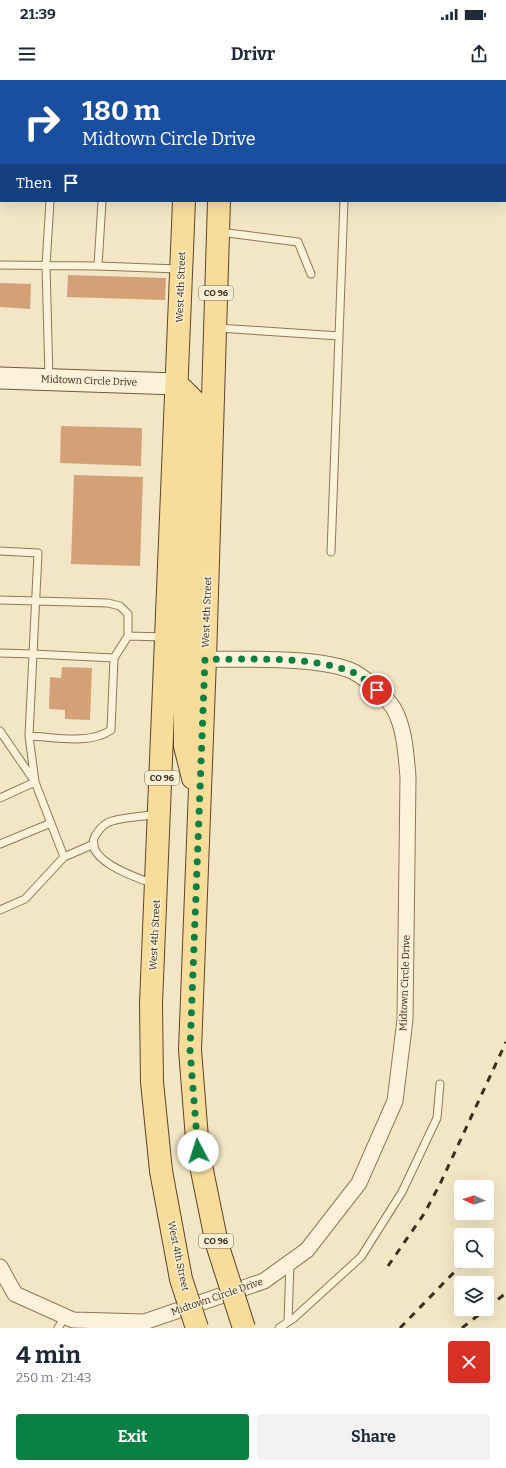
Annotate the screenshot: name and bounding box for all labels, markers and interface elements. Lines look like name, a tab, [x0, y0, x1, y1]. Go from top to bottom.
text: 21:39	[20, 5, 56, 23]
icon: menu	[16, 43, 38, 65]
text: Drivr	[231, 43, 275, 65]
icon: share	[468, 43, 490, 65]
text: 180 m	[82, 94, 160, 127]
icon: right	[16, 96, 68, 148]
text: Midtown Circle Drive	[82, 128, 256, 150]
icon: arrive	[60, 172, 82, 194]
text: Then	[16, 174, 52, 192]
street label: West 4th Street	[174, 251, 188, 323]
road number: CO 96	[199, 286, 233, 300]
street label: Midtown Circle Drive	[41, 373, 137, 389]
street label: West 4th Street	[200, 576, 214, 648]
pin	[360, 673, 394, 707]
icon: arrive	[366, 679, 388, 701]
road number: CO 96	[145, 771, 179, 785]
street label: West 4th Street	[147, 899, 163, 971]
street label: Midtown Circle Drive	[397, 935, 413, 1031]
position arrow	[177, 1130, 219, 1172]
north arrow	[454, 1180, 494, 1220]
map controls	[454, 1180, 494, 1316]
street label: West 4th Street	[165, 1220, 191, 1292]
button: search	[454, 1228, 494, 1268]
road number: CO 96	[199, 1234, 233, 1248]
street label: Midtown Circle Drive	[169, 1276, 265, 1318]
button: layers	[454, 1276, 494, 1316]
text: 4 min	[16, 1341, 81, 1369]
button: close	[448, 1341, 490, 1383]
text: 250 m · 21:43	[16, 1370, 91, 1385]
button: Exit	[16, 1414, 249, 1460]
button: Share	[257, 1414, 490, 1460]

